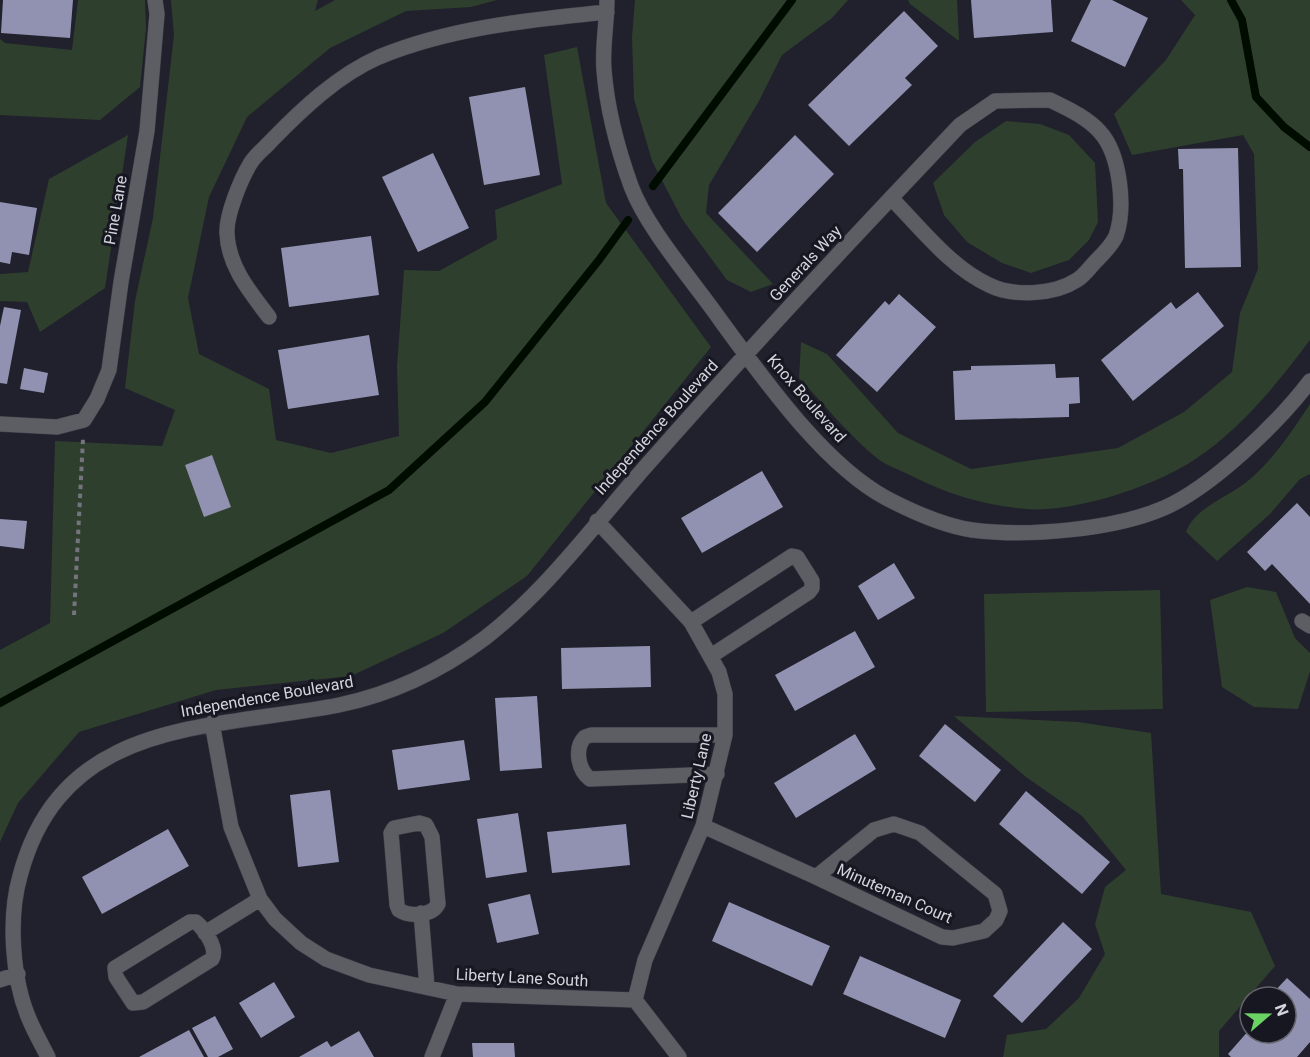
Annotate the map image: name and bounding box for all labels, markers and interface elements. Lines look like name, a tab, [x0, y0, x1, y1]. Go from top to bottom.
street label: Pine Lane	[100, 174, 131, 246]
street label: Generals Way	[765, 221, 846, 305]
street label: Knox Boulevard	[763, 350, 850, 446]
street label: Independence Boulevard	[591, 356, 722, 499]
street label: Independence Boulevard	[179, 672, 355, 721]
street label: Liberty Lane	[677, 731, 716, 821]
street label: Minuteman Court	[834, 860, 955, 927]
street label: Liberty Lane South	[455, 965, 589, 990]
north arrow	[1238, 985, 1298, 1045]
text: N	[1271, 1001, 1292, 1019]

